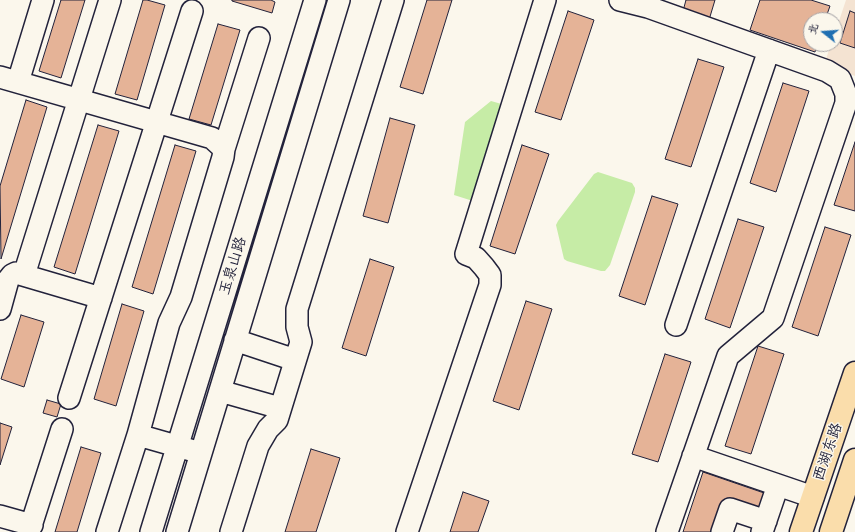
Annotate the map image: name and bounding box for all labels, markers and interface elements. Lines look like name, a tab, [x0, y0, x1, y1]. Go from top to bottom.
north arrow	[803, 12, 843, 52]
text: 北	[804, 21, 821, 36]
street label: 玉泉山路	[216, 235, 250, 297]
street label: 西湖东路	[810, 421, 846, 483]

